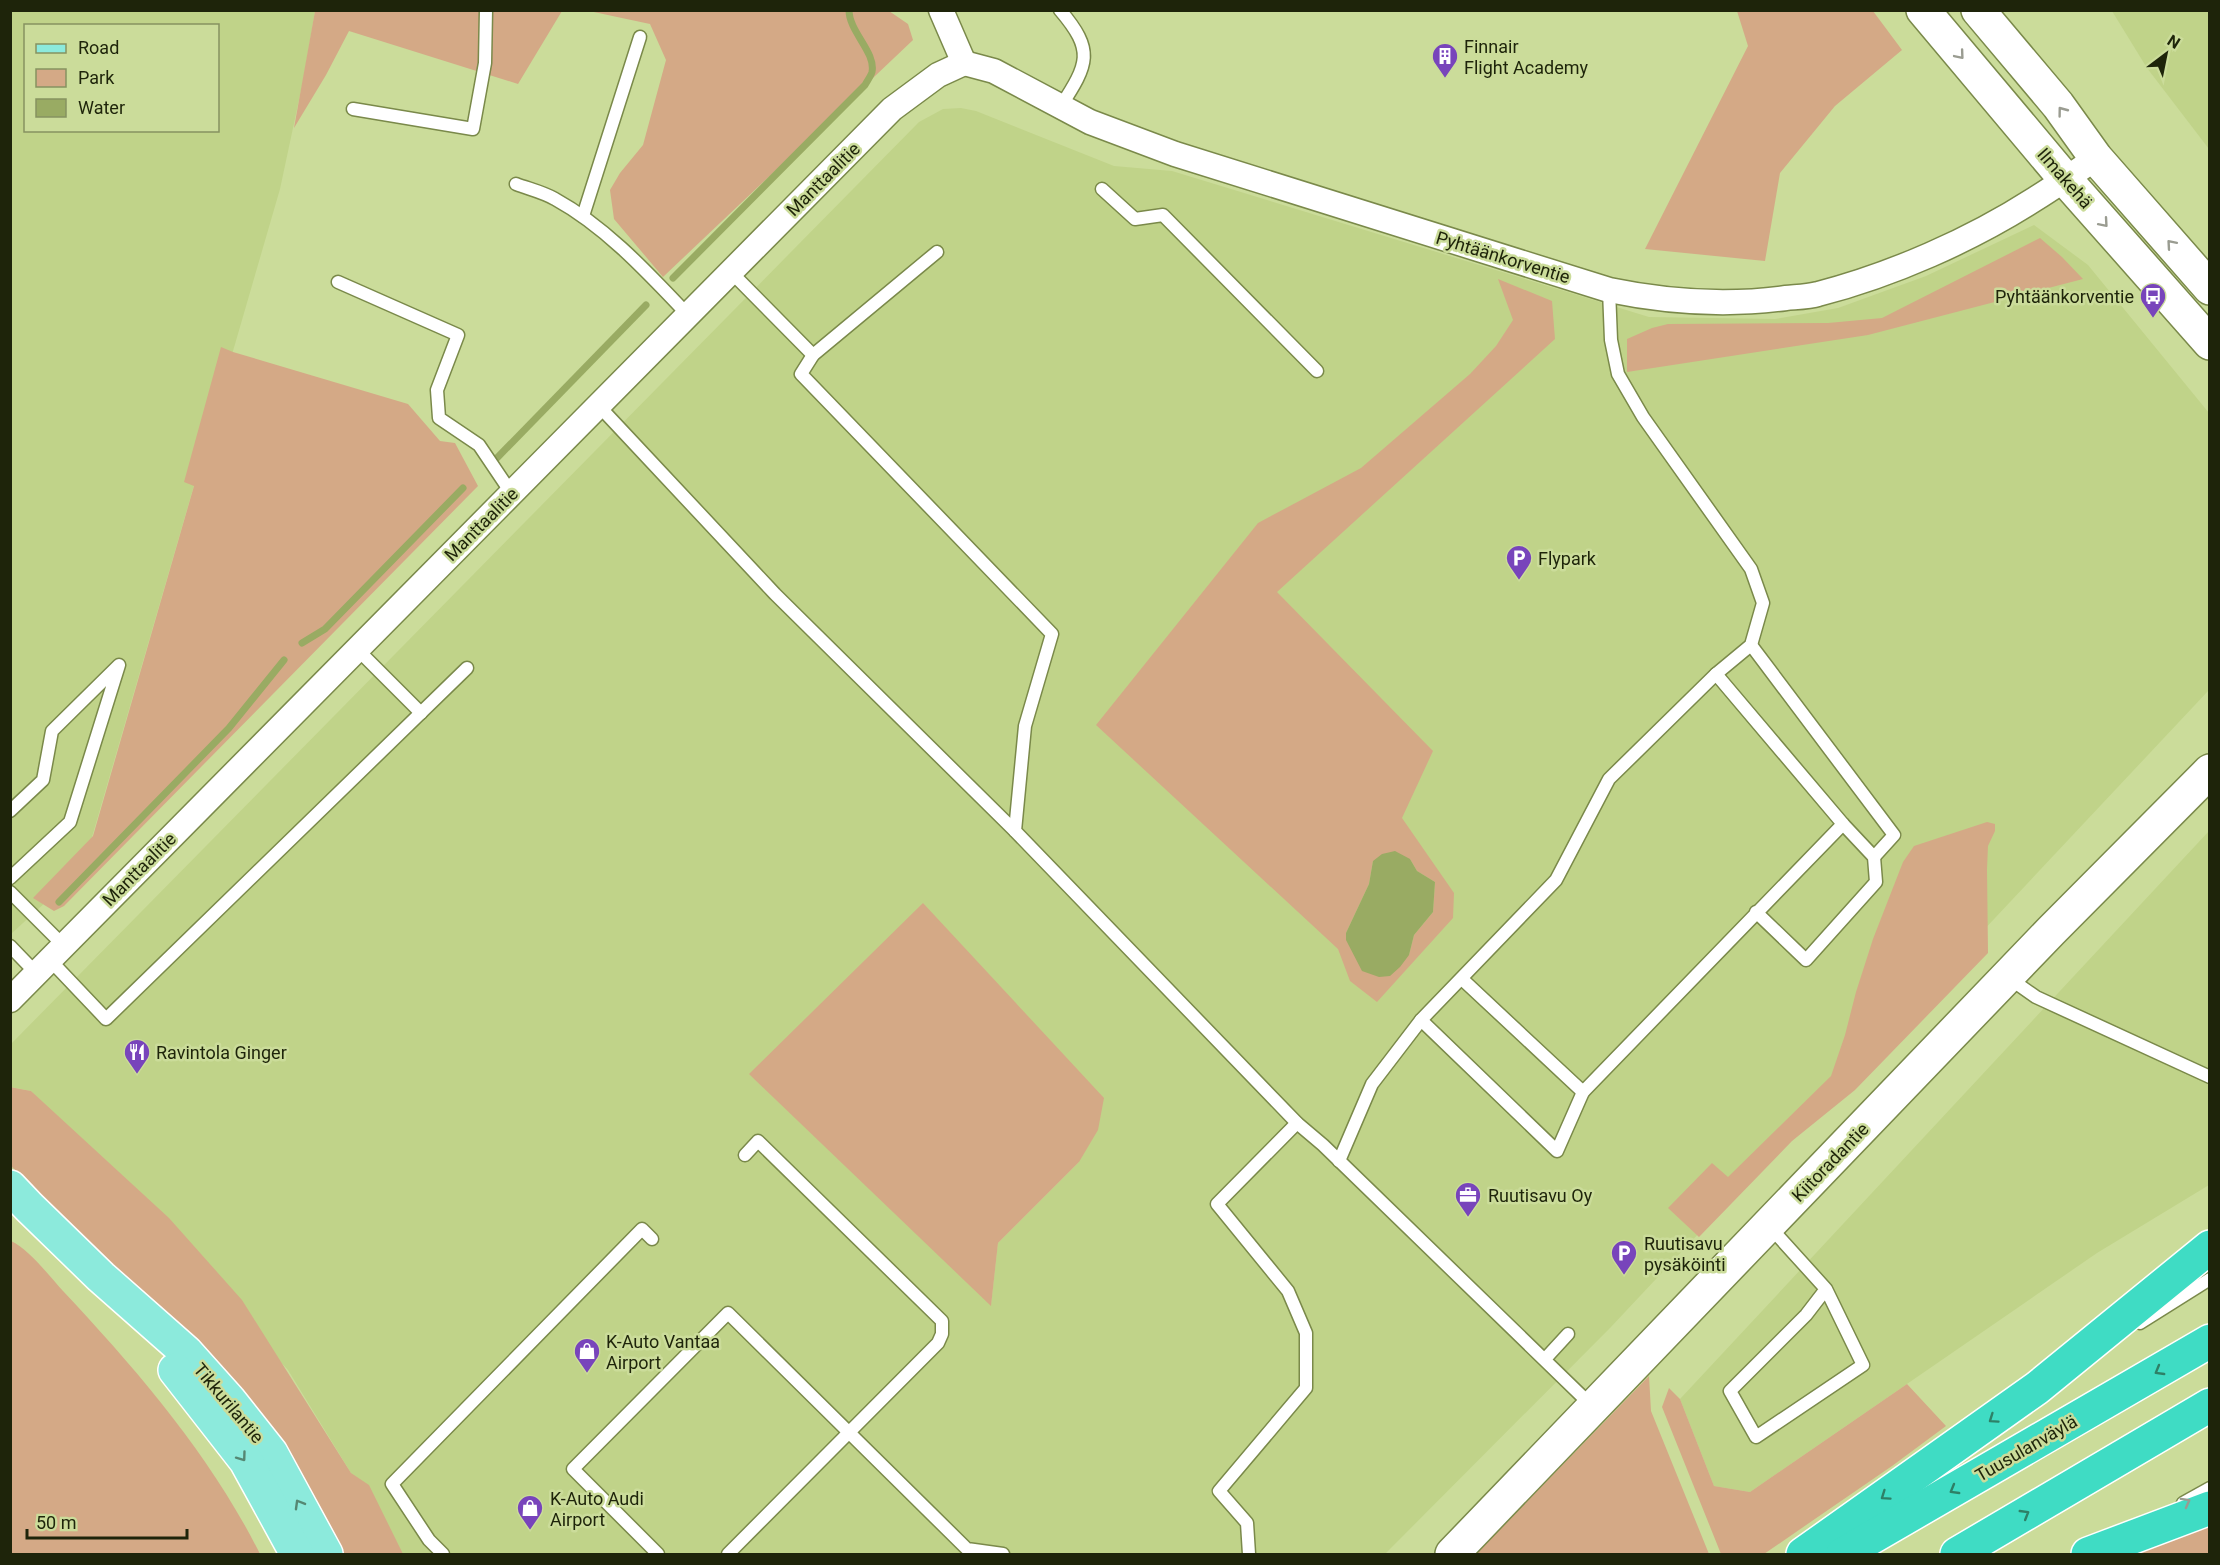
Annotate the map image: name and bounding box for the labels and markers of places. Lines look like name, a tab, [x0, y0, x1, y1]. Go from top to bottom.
place label: Finnair Flight Academy	[1464, 36, 1589, 78]
building icon: Finnair Flight Academy	[1430, 41, 1460, 79]
bus stop icon: Pyhtäänkorventie	[2138, 281, 2168, 319]
place label: Pyhtäänkorventie	[1995, 286, 2134, 307]
parking icon: Flypark	[1504, 543, 1534, 581]
place label: Flypark	[1538, 548, 1597, 569]
restaurant icon: Ravintola Ginger	[122, 1037, 152, 1075]
place label: Ravintola Ginger	[156, 1042, 287, 1063]
office icon: Ruutisavu Oy	[1453, 1180, 1483, 1218]
place label: Ruutisavu Oy	[1488, 1185, 1593, 1206]
place label: Ruutisavu pysäköinti	[1644, 1233, 1726, 1275]
parking icon: Ruutisavu pysäköinti	[1609, 1238, 1639, 1276]
place label: K-Auto Vantaa Airport	[606, 1331, 720, 1373]
shop icon: K-Auto Vantaa Airport	[572, 1336, 602, 1374]
place label: K-Auto Audi Airport	[550, 1488, 644, 1530]
shop icon: K-Auto Audi Airport	[515, 1493, 545, 1531]

